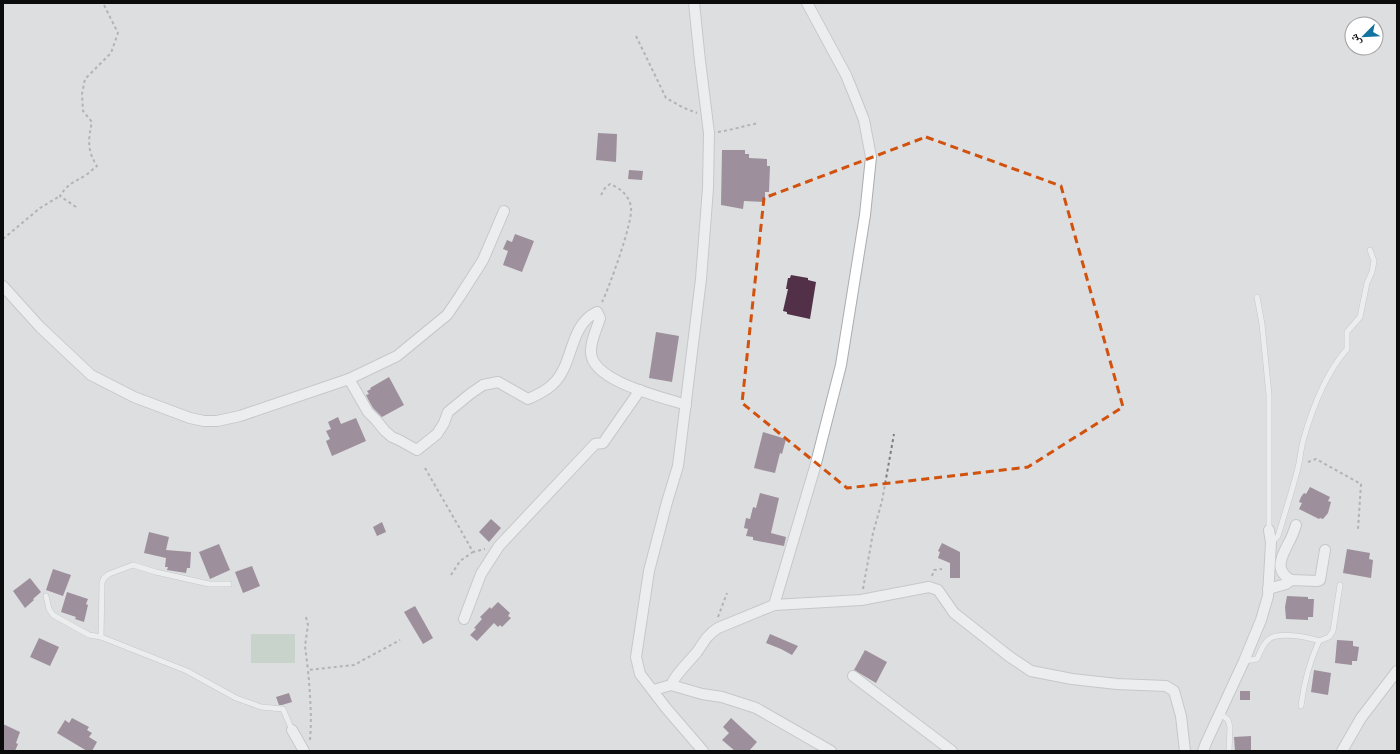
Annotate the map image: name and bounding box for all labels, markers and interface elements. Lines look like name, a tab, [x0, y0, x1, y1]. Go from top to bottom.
north arrow	[1344, 16, 1384, 56]
text: ش	[1346, 31, 1365, 48]

